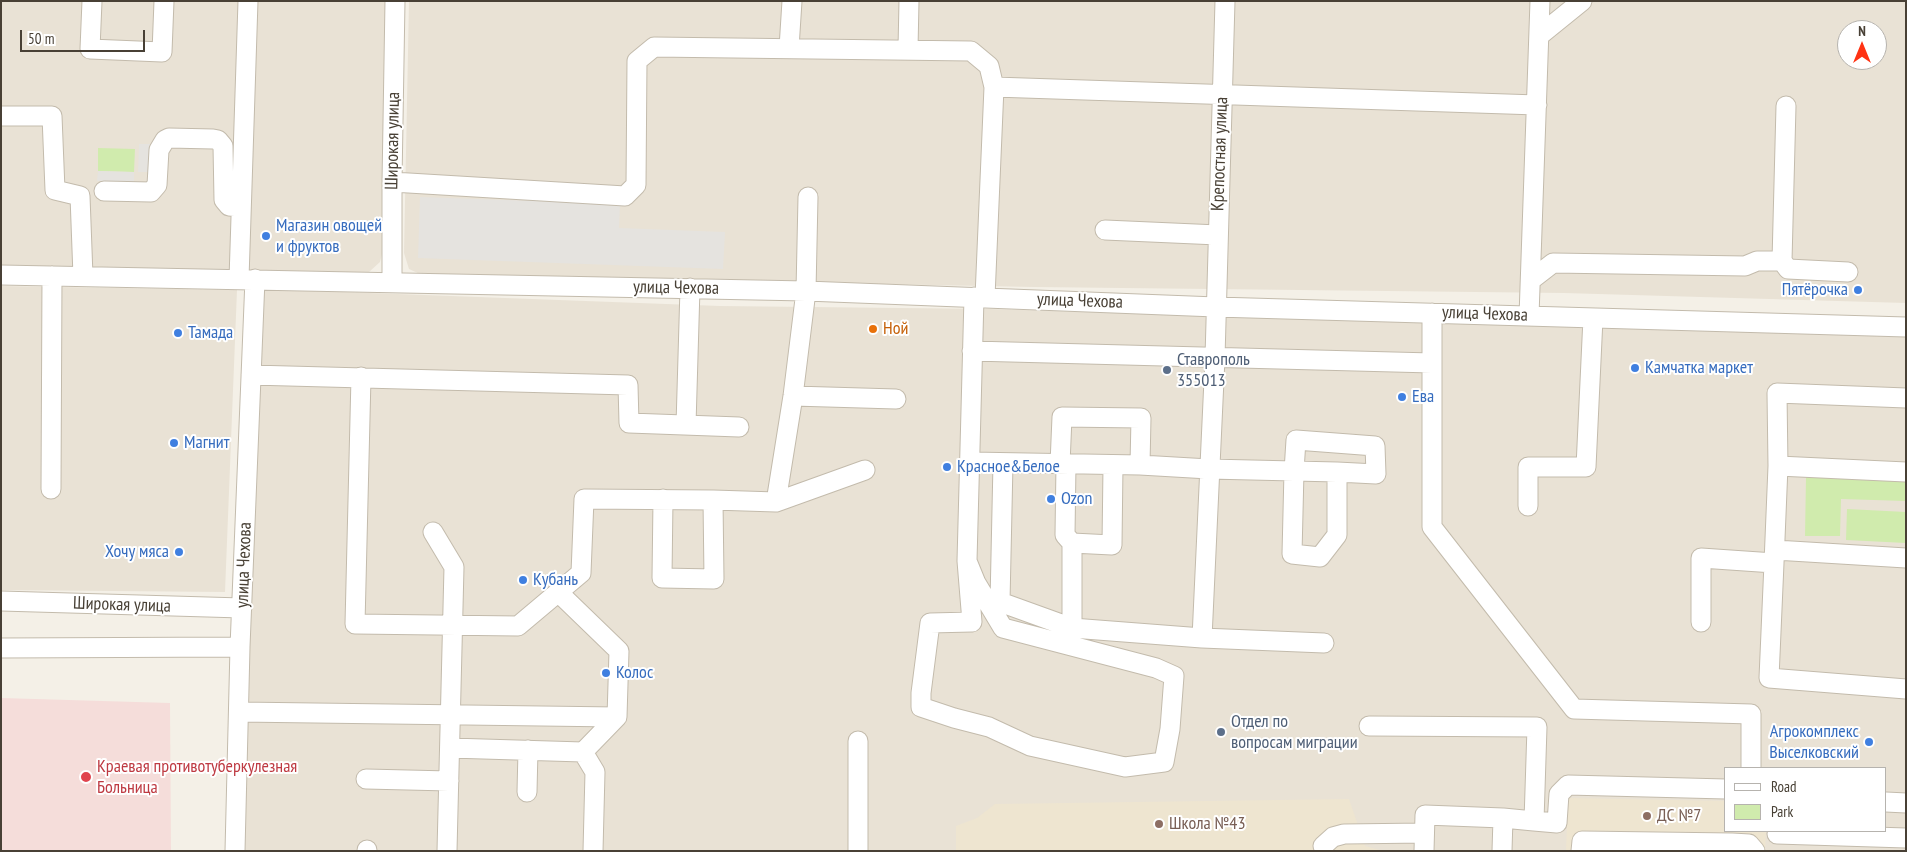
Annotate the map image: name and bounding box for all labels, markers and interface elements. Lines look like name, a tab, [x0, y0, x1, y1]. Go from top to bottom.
scale bar	[22, 20, 148, 52]
north arrow	[1837, 20, 1887, 70]
text: N	[1858, 22, 1866, 40]
text: 50 m	[28, 29, 54, 48]
street label: Широкая улица	[381, 92, 405, 190]
street label: Крепостная улица	[1207, 96, 1233, 212]
place label: Магазин овощей и фруктов	[276, 215, 382, 258]
marker: Магазин овощей и фруктов	[260, 230, 272, 242]
street label: улица Чехова	[633, 276, 719, 300]
place label: Пятёрочка	[1782, 279, 1848, 301]
marker: Пятёрочка	[1852, 284, 1864, 296]
street label: улица Чехова	[1037, 289, 1123, 313]
street label: улица Чехова	[1442, 302, 1528, 326]
place label: Ной	[883, 318, 908, 340]
place label: Тамада	[188, 322, 233, 344]
marker: Ной	[867, 323, 879, 335]
marker: Тамада	[172, 327, 184, 339]
place label: Ставрополь 355013	[1177, 349, 1250, 392]
place label: Камчатка маркет	[1645, 357, 1753, 379]
marker: Камчатка маркет	[1629, 362, 1641, 374]
marker: Ставрополь 355013	[1161, 364, 1173, 376]
place label: Ева	[1412, 386, 1434, 408]
marker: Ева	[1396, 391, 1408, 403]
place label: Магнит	[184, 432, 229, 454]
marker: Магнит	[168, 437, 180, 449]
place label: Красное&Белое	[957, 456, 1060, 478]
marker: Красное&Белое	[941, 461, 953, 473]
place label: Ozon	[1061, 488, 1093, 510]
marker: Ozon	[1045, 493, 1057, 505]
street label: улица Чехова	[232, 522, 256, 608]
place label: Хочу мяса	[105, 541, 169, 563]
marker: Хочу мяса	[173, 546, 185, 558]
place label: Кубань	[533, 569, 578, 591]
marker: Кубань	[517, 574, 529, 586]
street label: Широкая улица	[73, 592, 171, 618]
place label: Колос	[616, 662, 653, 684]
marker: Колос	[600, 667, 612, 679]
place label: Отдел по вопросам миграции	[1231, 711, 1358, 754]
place label: Агрокомплекс Выселковский	[1769, 721, 1859, 764]
marker: Отдел по вопросам миграции	[1215, 726, 1227, 738]
marker: Агрокомплекс Выселковский	[1863, 736, 1875, 748]
place label: Краевая противотуберкулезная Больница	[97, 756, 297, 799]
legend	[1724, 767, 1887, 832]
marker: Краевая противотуберкулезная Больница	[79, 770, 93, 784]
text: Road	[1771, 777, 1797, 796]
text: Park	[1771, 802, 1793, 821]
place label: ДС №7	[1657, 805, 1701, 827]
marker: ДС №7	[1641, 810, 1653, 822]
place label: Школа №43	[1169, 813, 1246, 835]
marker: Школа №43	[1153, 818, 1165, 830]

